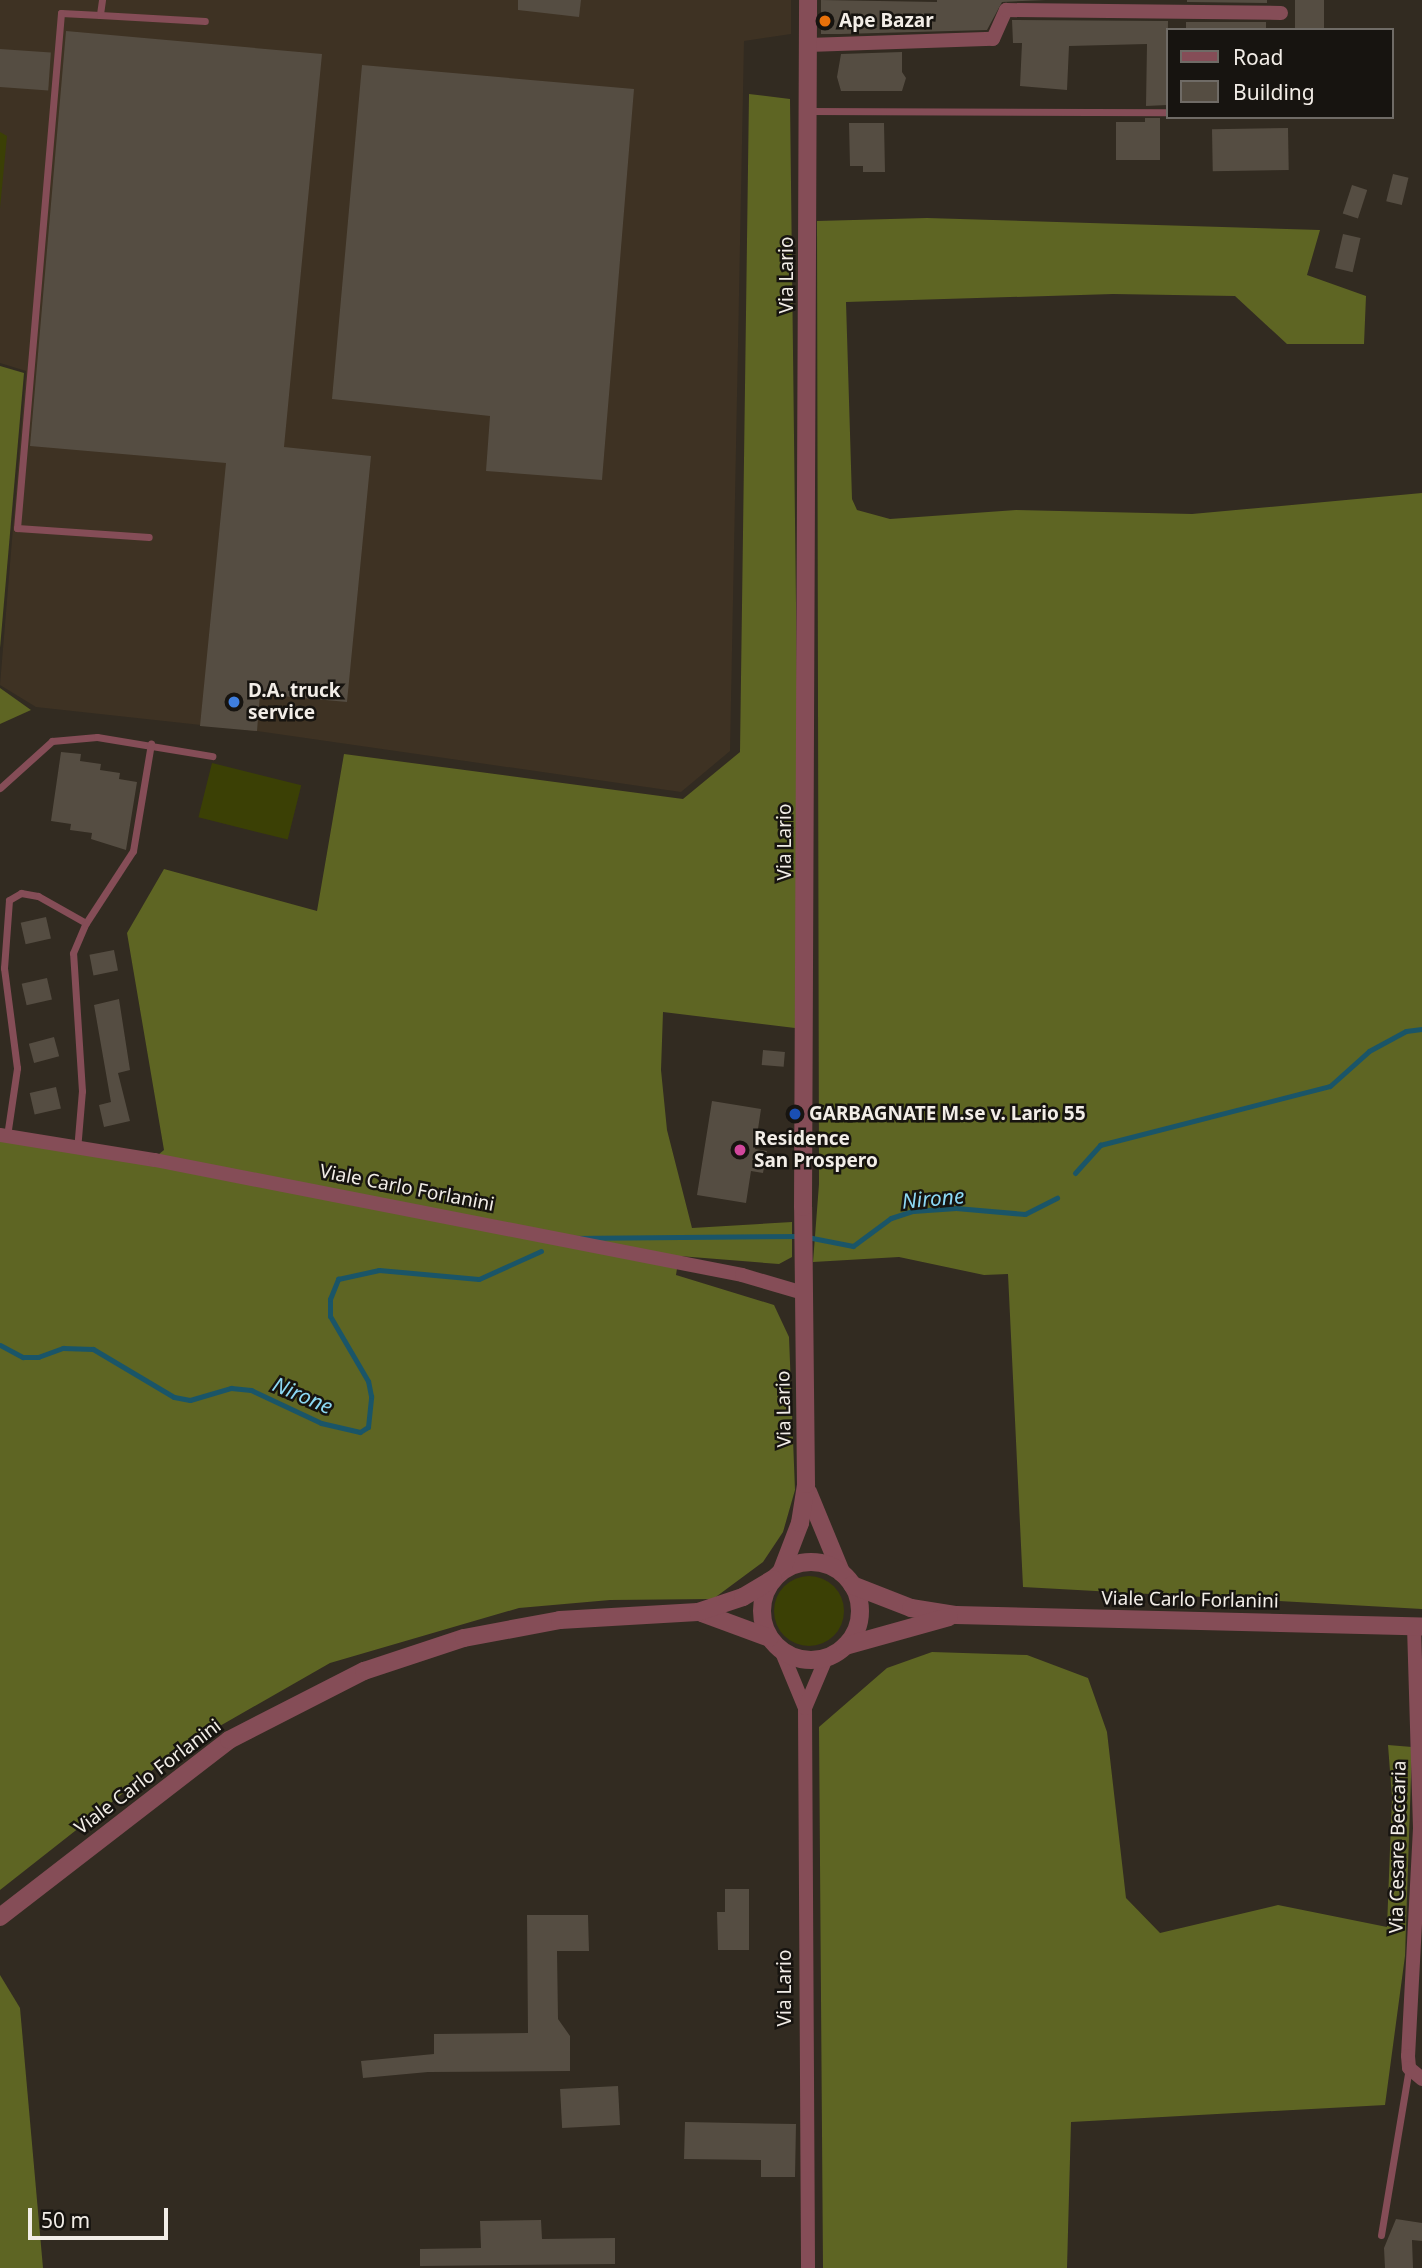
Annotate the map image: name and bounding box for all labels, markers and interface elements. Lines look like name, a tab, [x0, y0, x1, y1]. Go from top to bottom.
place label: Ape Bazar	[839, 10, 934, 32]
marker: Ape Bazar	[817, 13, 833, 29]
legend	[1166, 28, 1394, 119]
text: Road	[1233, 43, 1283, 71]
text: Building	[1233, 78, 1315, 106]
street label: Via Lario	[776, 237, 798, 313]
place label: D.A. truck service	[248, 680, 341, 724]
marker: D.A. truck service	[226, 694, 242, 710]
street label: Via Lario	[774, 804, 796, 880]
place label: GARBAGNATE M.se v. Lario 55	[809, 1103, 1086, 1125]
marker: GARBAGNATE M.se v. Lario 55	[787, 1106, 803, 1122]
place label: Residence San Prospero	[754, 1128, 878, 1172]
marker: Residence San Prospero	[732, 1142, 748, 1158]
street label: Viale Carlo Forlanini	[318, 1160, 496, 1216]
water label: Nirone	[901, 1183, 965, 1213]
street label: Via Lario	[772, 1370, 796, 1448]
water label: Nirone	[269, 1371, 337, 1419]
street label: Viale Carlo Forlanini	[1101, 1587, 1279, 1613]
street label: Viale Carlo Forlanini	[70, 1715, 226, 1839]
street label: Via Cesare Beccaria	[1385, 1760, 1411, 1934]
street label: Via Lario	[774, 1950, 796, 2026]
scale bar	[32, 2194, 172, 2238]
text: 50 m	[41, 2206, 90, 2234]

